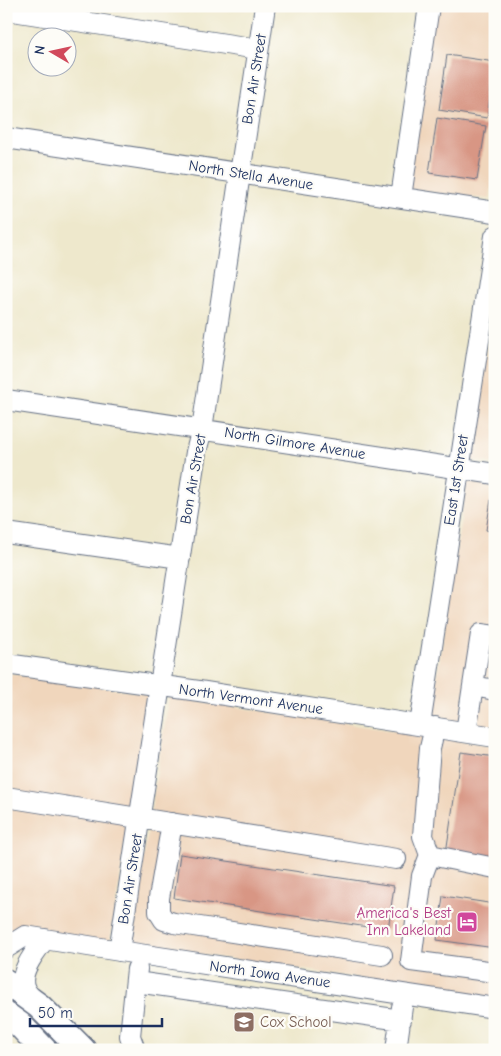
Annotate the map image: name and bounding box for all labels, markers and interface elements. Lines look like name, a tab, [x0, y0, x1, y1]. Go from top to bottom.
north arrow	[28, 28, 78, 78]
street label: Bon Air Street	[238, 32, 270, 125]
text: N	[31, 44, 49, 56]
street label: North Stella Avenue	[187, 156, 315, 194]
street label: North Gilmore Avenue	[223, 423, 367, 463]
street label: Bon Air Street	[176, 432, 210, 525]
street label: East 1st Street	[440, 433, 472, 527]
street label: North Vermont Avenue	[178, 680, 325, 718]
street label: Bon Air Street	[114, 832, 146, 925]
place label: America's Best Inn Lakeland	[356, 904, 452, 939]
hotel icon: America's Best Inn Lakeland	[455, 910, 479, 934]
street label: North Iowa Avenue	[208, 957, 332, 991]
scale bar	[30, 996, 162, 1028]
text: 50 m	[38, 1004, 73, 1022]
school or university icon: Cox School	[232, 1010, 256, 1034]
place label: Cox School	[260, 1013, 332, 1031]

